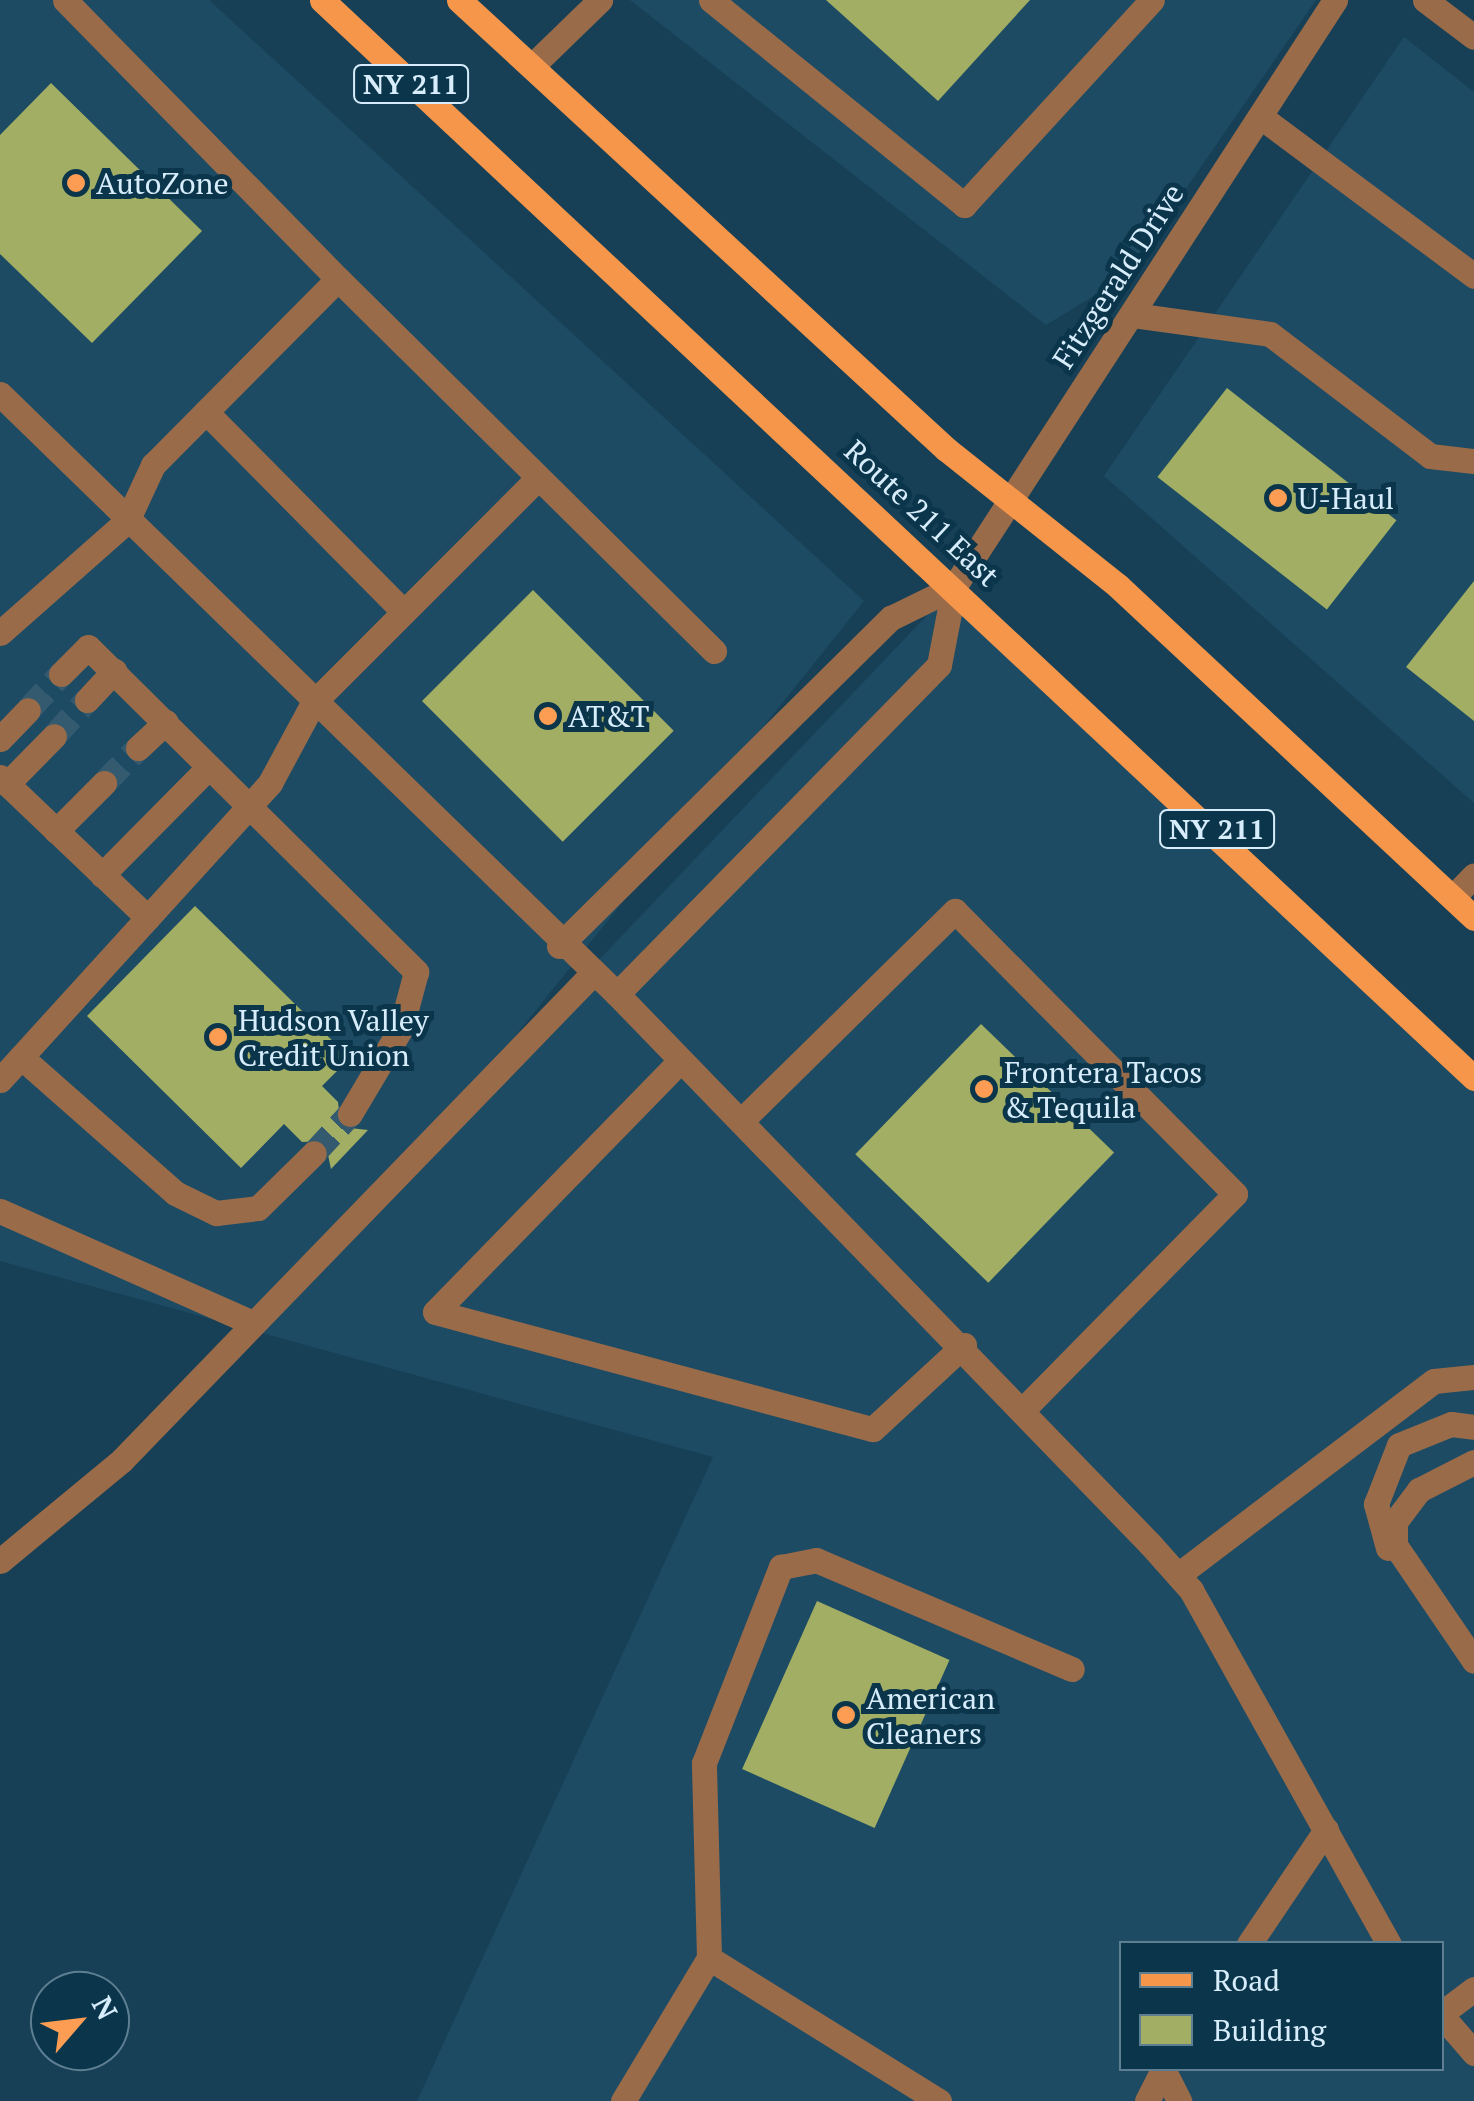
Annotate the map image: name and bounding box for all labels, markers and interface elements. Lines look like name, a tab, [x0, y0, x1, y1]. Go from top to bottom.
road number: NY 211	[351, 61, 471, 107]
place label: AutoZone	[96, 165, 229, 201]
marker: AutoZone	[65, 172, 87, 194]
street label: Fitzgerald Drive	[1045, 177, 1191, 375]
street label: Route 211 East	[837, 432, 1007, 594]
place label: U-Haul	[1298, 480, 1394, 516]
marker: U-Haul	[1267, 487, 1289, 509]
place label: AT&T	[568, 698, 649, 734]
marker: AT&T	[537, 705, 559, 727]
road number: NY 211	[1157, 806, 1277, 852]
place label: Hudson Valley Credit Union	[238, 1002, 429, 1072]
marker: Hudson Valley Credit Union	[207, 1026, 229, 1048]
place label: Frontera Tacos & Tequila	[1004, 1054, 1202, 1124]
marker: Frontera Tacos & Tequila	[973, 1078, 995, 1100]
place label: American Cleaners	[866, 1680, 995, 1750]
marker: American Cleaners	[835, 1704, 857, 1726]
legend	[1119, 1941, 1444, 2071]
text: Road	[1213, 1960, 1280, 2000]
north arrow	[30, 1971, 130, 2071]
text: N	[84, 1990, 126, 2026]
text: Building	[1213, 2010, 1326, 2050]

